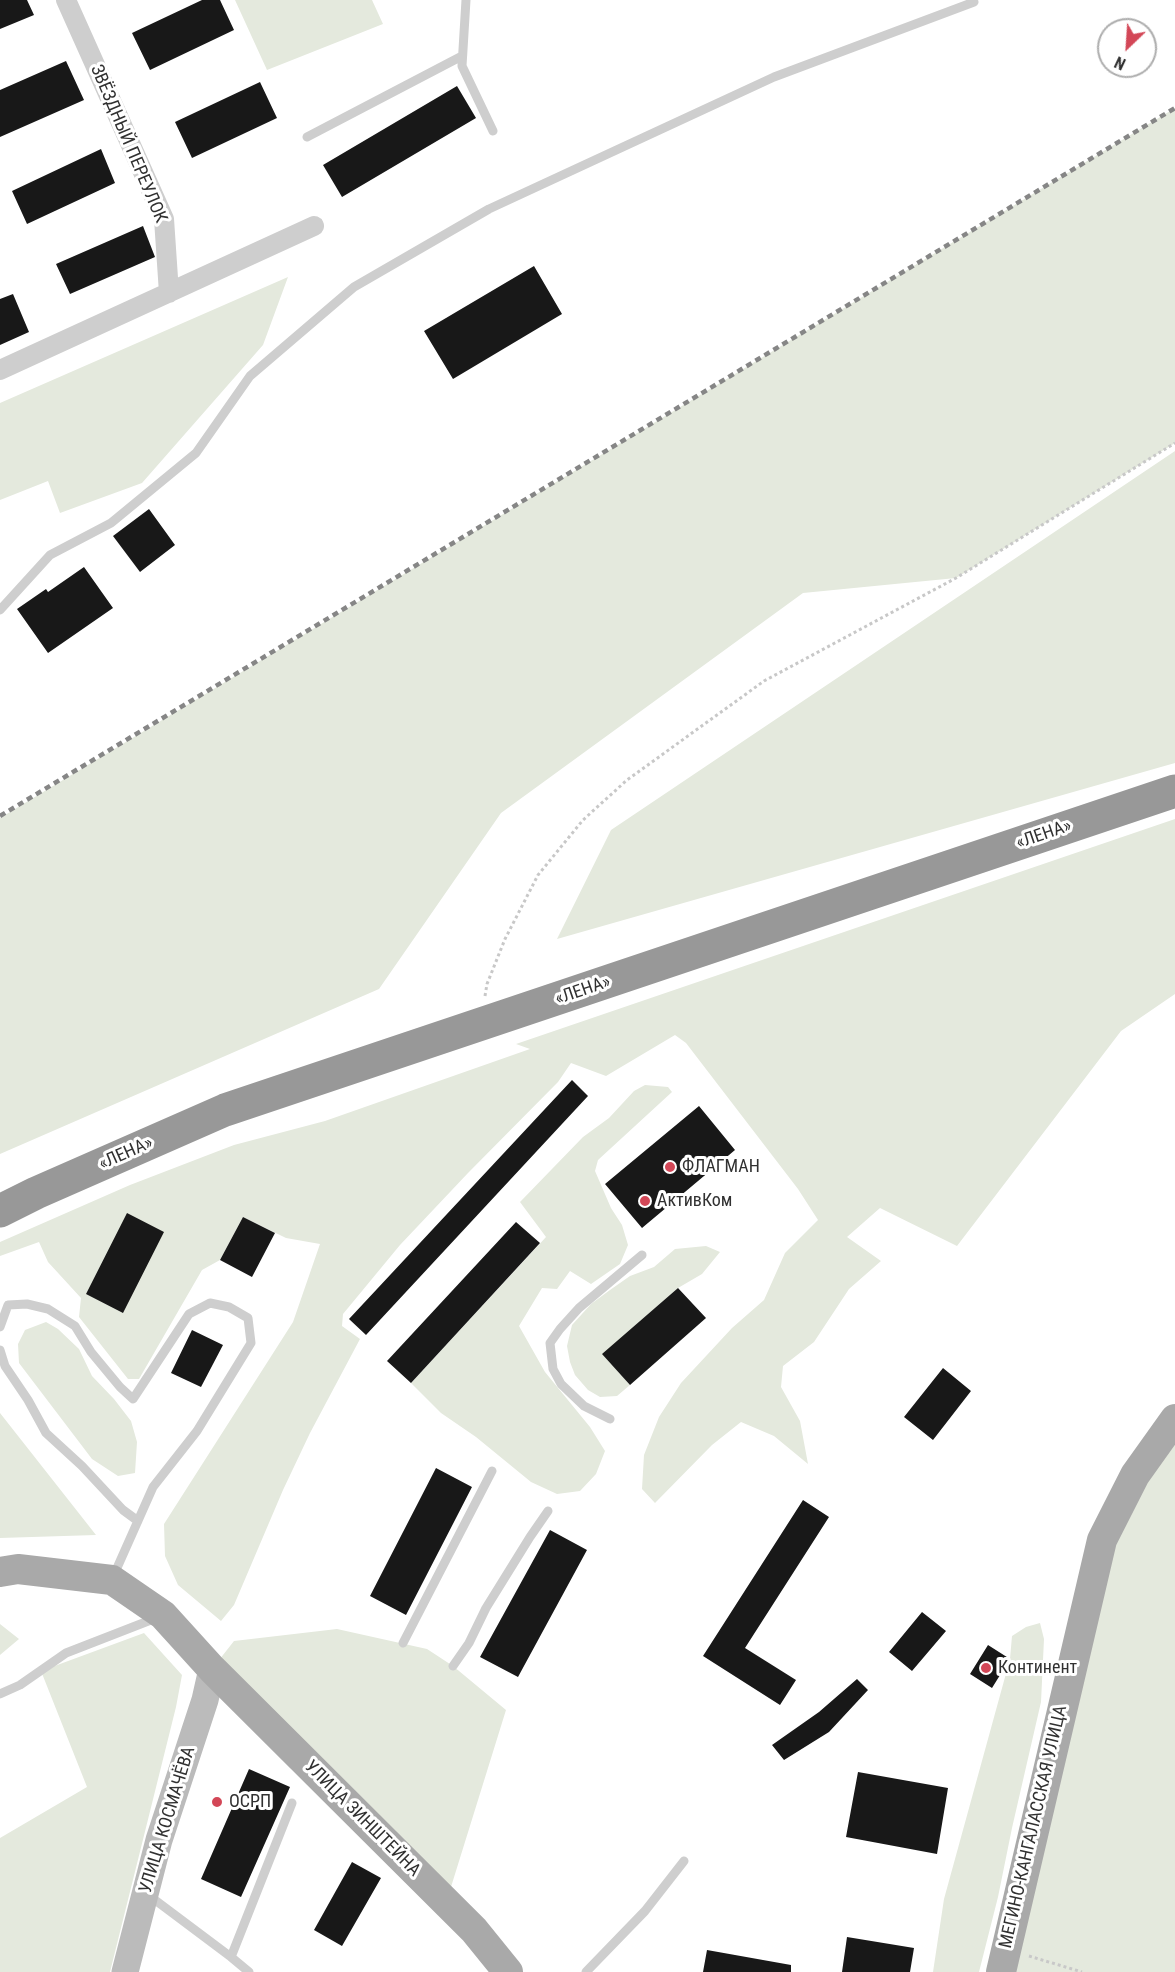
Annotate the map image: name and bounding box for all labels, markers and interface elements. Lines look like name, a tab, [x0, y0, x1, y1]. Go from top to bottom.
north arrow	[1097, 18, 1157, 78]
text: N	[1112, 52, 1128, 74]
street label: ЗВЁЗДНЫЙ ПЕРЕУЛОК	[85, 62, 171, 226]
street label: «ЛЕНА»	[1014, 816, 1074, 854]
street label: «ЛЕНА»	[553, 972, 613, 1010]
street label: «ЛЕНА»	[96, 1133, 156, 1175]
place label: ФЛАГМАН	[682, 1156, 760, 1178]
marker: ФЛАГМАН	[663, 1160, 677, 1174]
place label: АктивКом	[657, 1190, 732, 1212]
marker: АктивКом	[638, 1194, 652, 1208]
place label: Континент	[998, 1657, 1077, 1679]
marker: Континент	[979, 1661, 993, 1675]
street label: МЕГИНО-КАНГАЛАССКАЯ УЛИЦА	[996, 1703, 1072, 1951]
street label: УЛИЦА КОСМАЧЁВА	[135, 1744, 201, 1896]
street label: УЛИЦА ЗИНШТЕЙНА	[300, 1757, 424, 1881]
place label: ОСРП	[229, 1791, 271, 1813]
marker: ОСРП	[210, 1795, 224, 1809]

